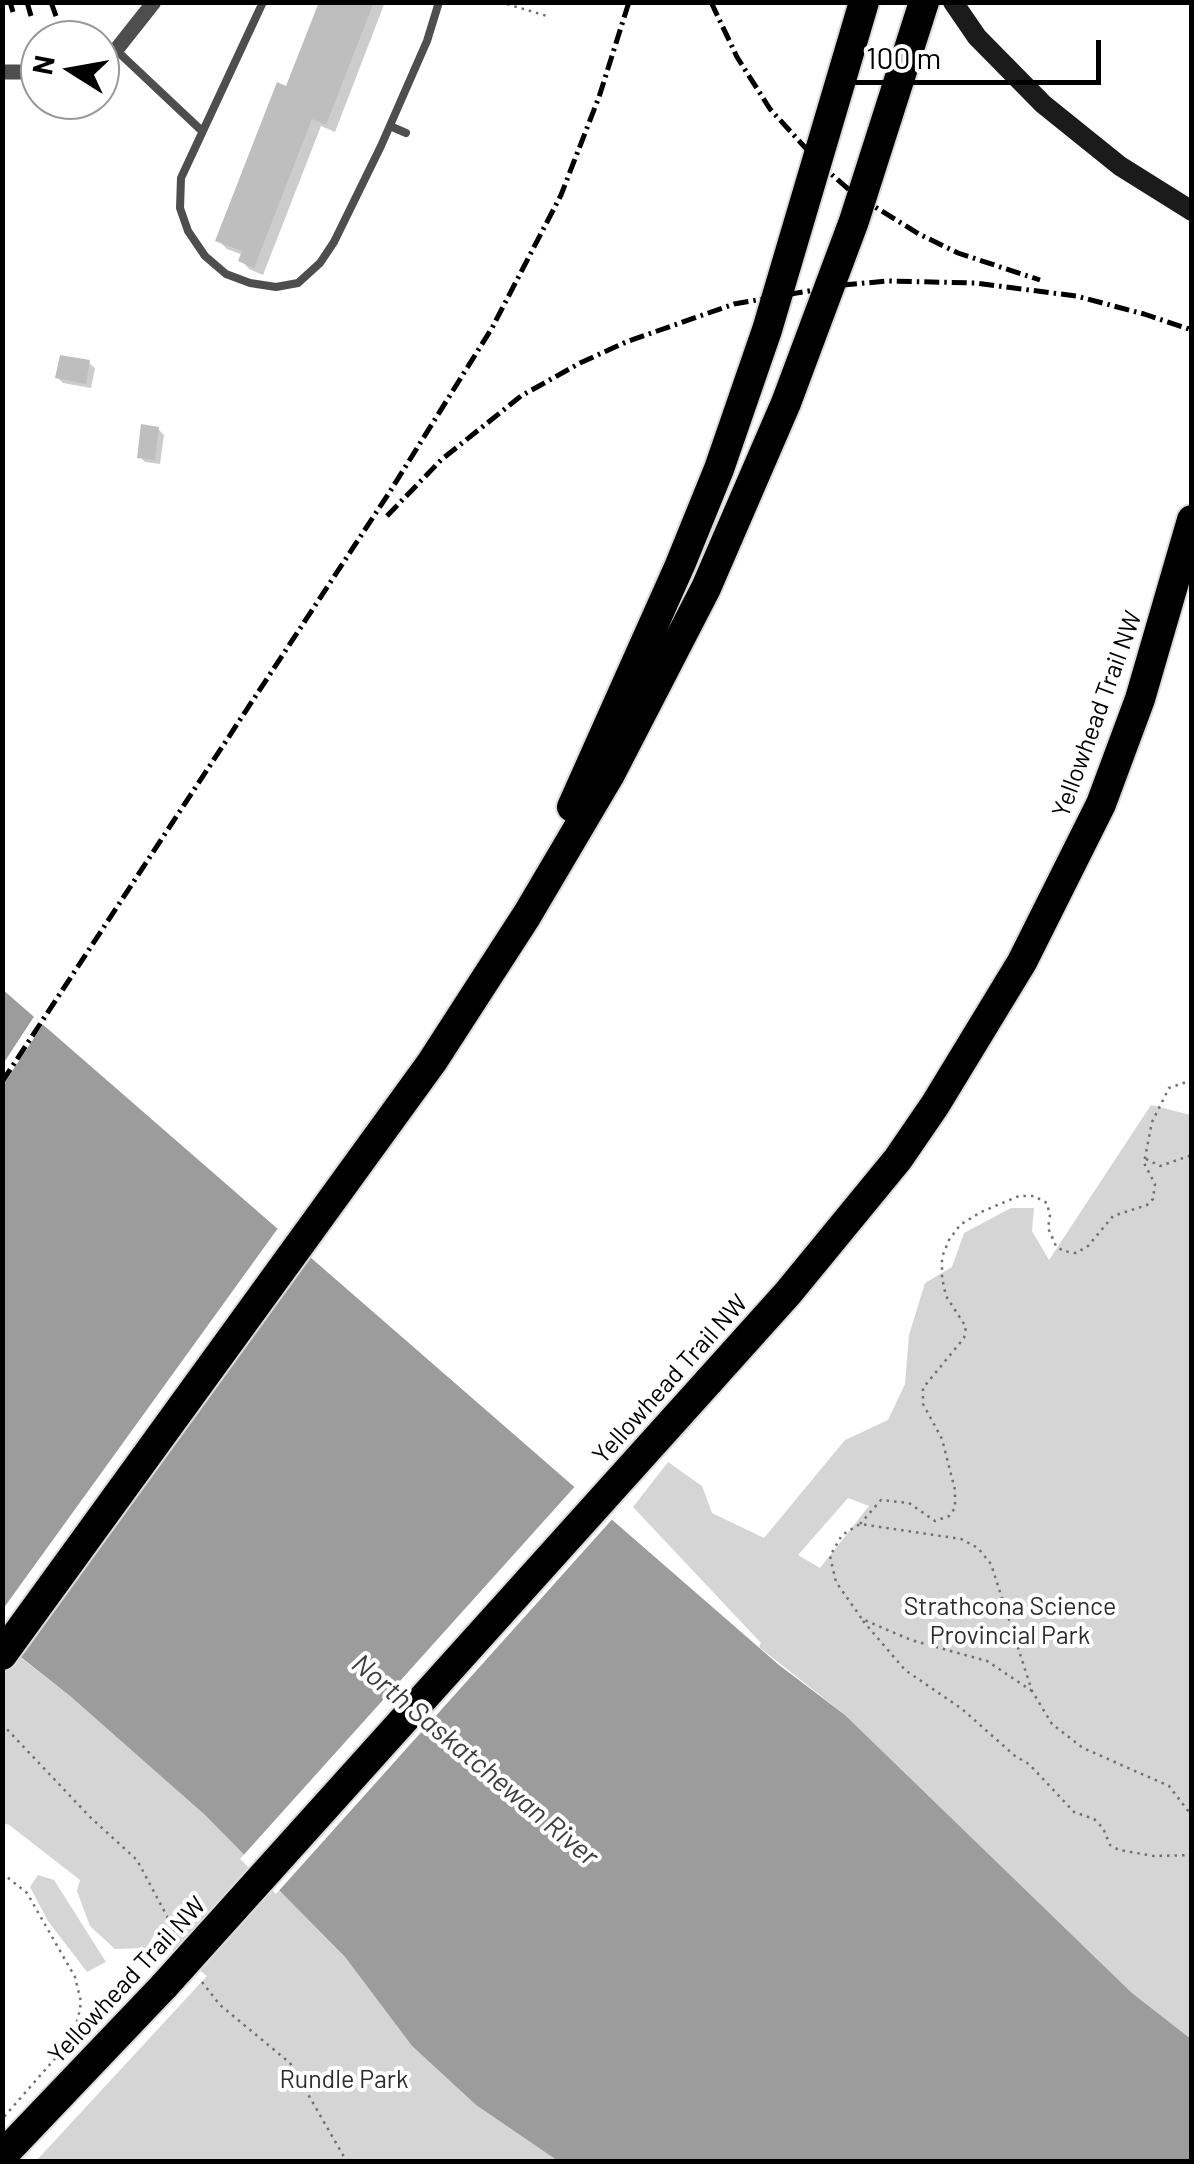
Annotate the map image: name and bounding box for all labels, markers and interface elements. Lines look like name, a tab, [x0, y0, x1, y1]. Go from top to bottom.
north arrow	[20, 20, 120, 120]
scale bar	[854, 20, 1106, 82]
text: 100 m	[866, 39, 941, 75]
text: N	[24, 52, 61, 77]
street label: Yellowhead Trail NW	[1046, 607, 1148, 821]
street label: Yellowhead Trail NW	[586, 1288, 754, 1470]
park label: Strathcona Science Provincial Park	[904, 1592, 1116, 1651]
water label: North Saskatchewan River	[345, 1647, 605, 1873]
street label: Yellowhead Trail NW	[42, 1890, 212, 2070]
park label: Rundle Park	[280, 2065, 408, 2095]

